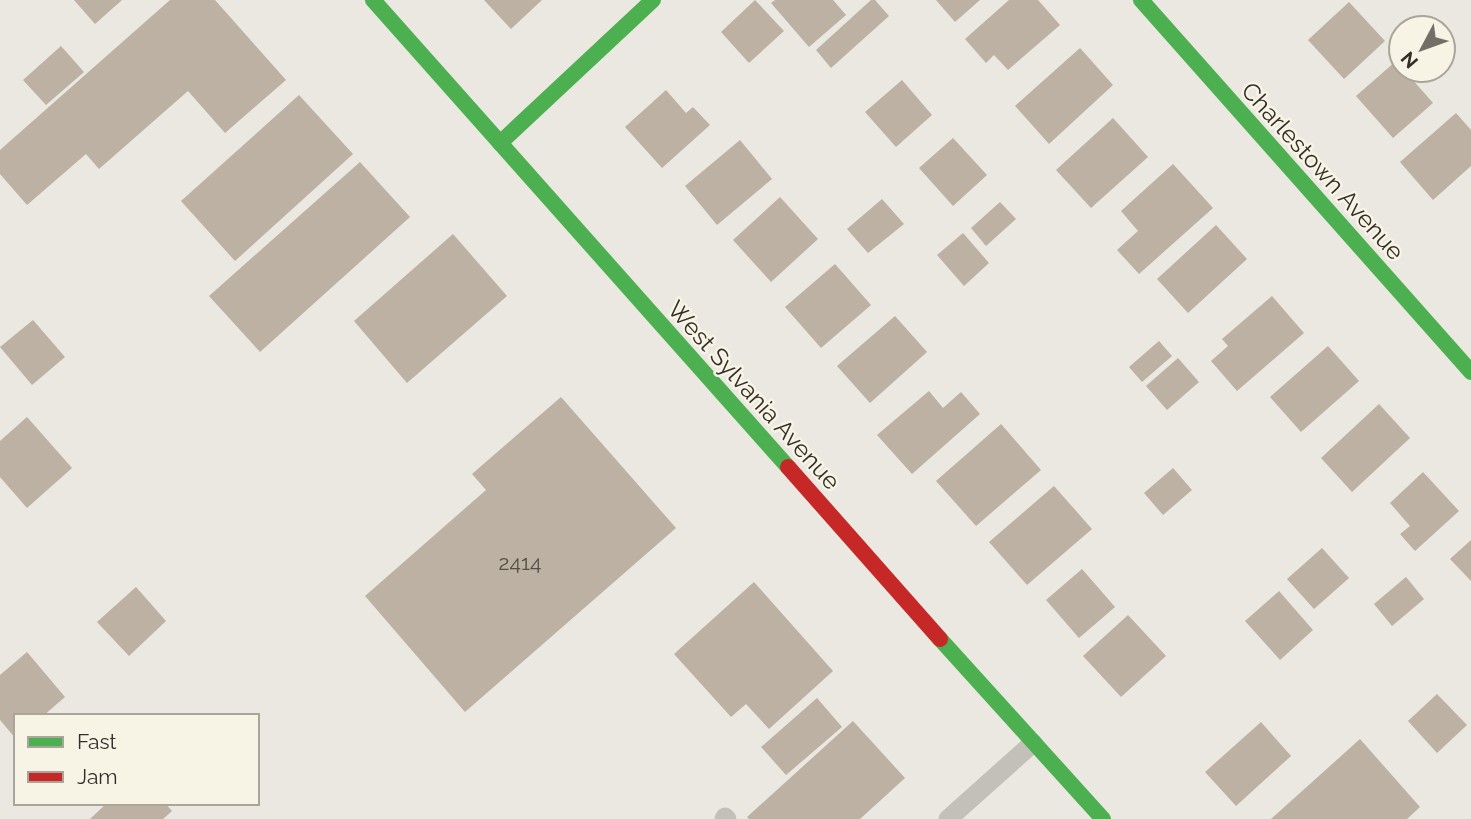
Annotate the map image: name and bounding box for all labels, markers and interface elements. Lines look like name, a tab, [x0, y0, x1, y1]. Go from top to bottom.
north arrow	[1387, 14, 1457, 84]
text: N	[1396, 47, 1422, 73]
street label: Charlestown Avenue	[1236, 76, 1410, 266]
street label: West Sylvania Avenue	[662, 295, 846, 495]
house number: 2414	[499, 550, 541, 575]
legend	[14, 714, 259, 805]
text: Fast	[77, 729, 117, 754]
text: Jam	[77, 764, 118, 789]

